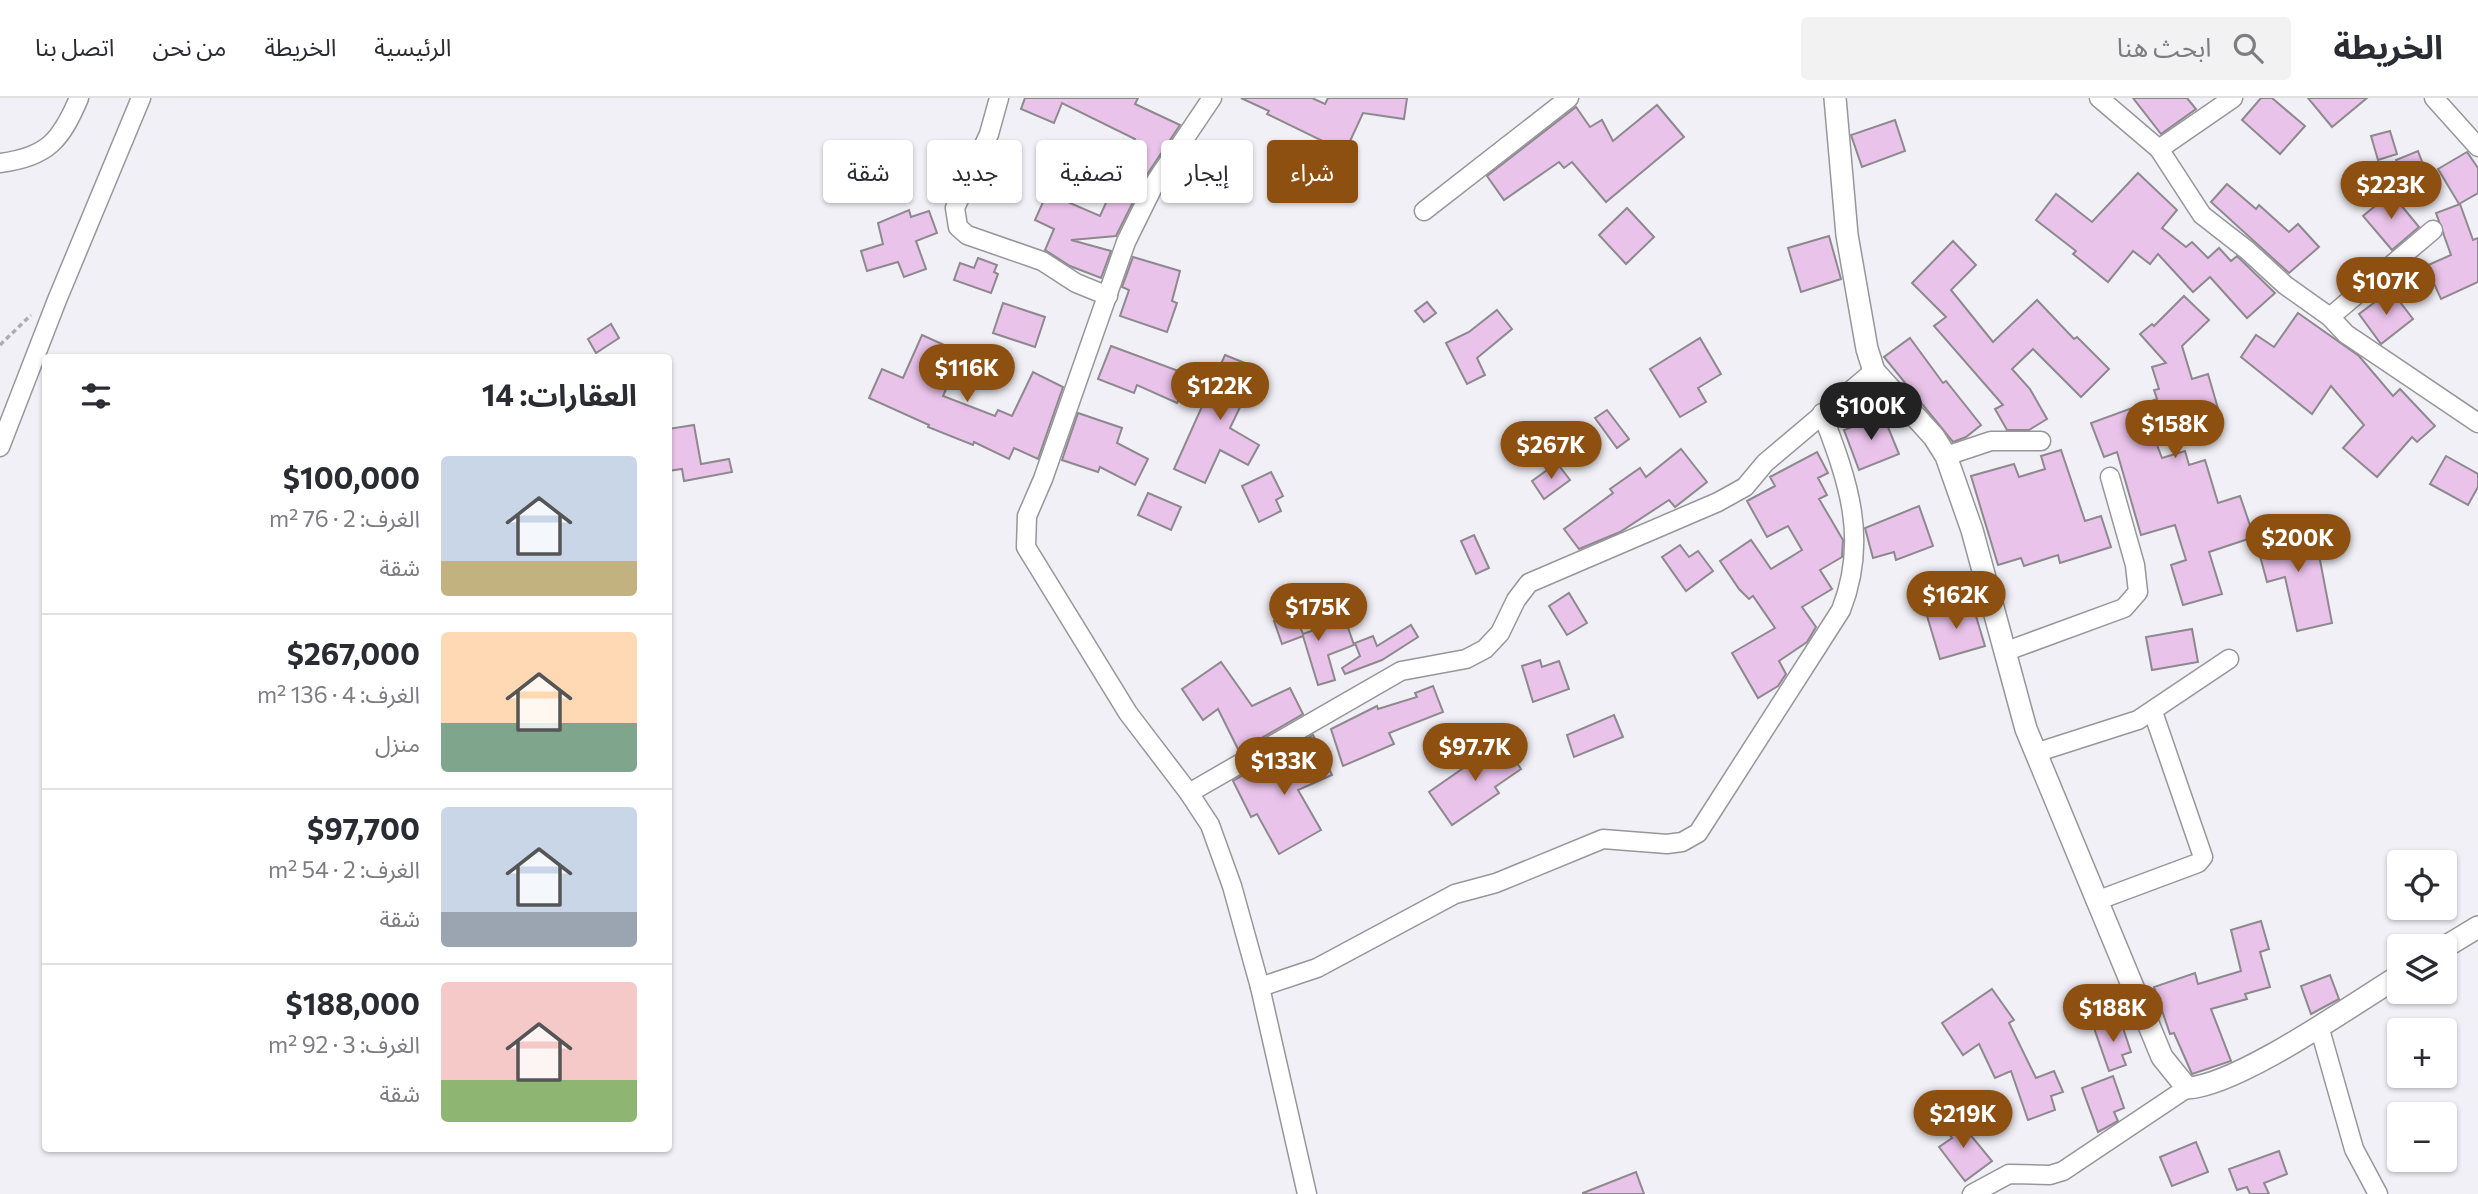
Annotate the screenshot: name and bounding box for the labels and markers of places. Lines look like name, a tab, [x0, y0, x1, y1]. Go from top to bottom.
pin: $223K	[2342, 162, 2440, 221]
pin: $107K	[2337, 258, 2435, 317]
pin: $116K	[918, 344, 1016, 404]
pin: $122K	[1171, 362, 1269, 422]
pin: $100K	[1822, 382, 1920, 442]
pin: $158K	[2126, 400, 2224, 460]
pin: $267K	[1502, 422, 1600, 481]
pin: $200K	[2249, 514, 2347, 574]
pin: $162K	[1907, 572, 2005, 631]
pin: $175K	[1269, 584, 1367, 643]
pin: $97.7K	[1418, 724, 1532, 783]
pin: $133K	[1235, 738, 1333, 797]
pin: $188K	[2064, 984, 2162, 1044]
pin: $219K	[1914, 1090, 2012, 1150]

